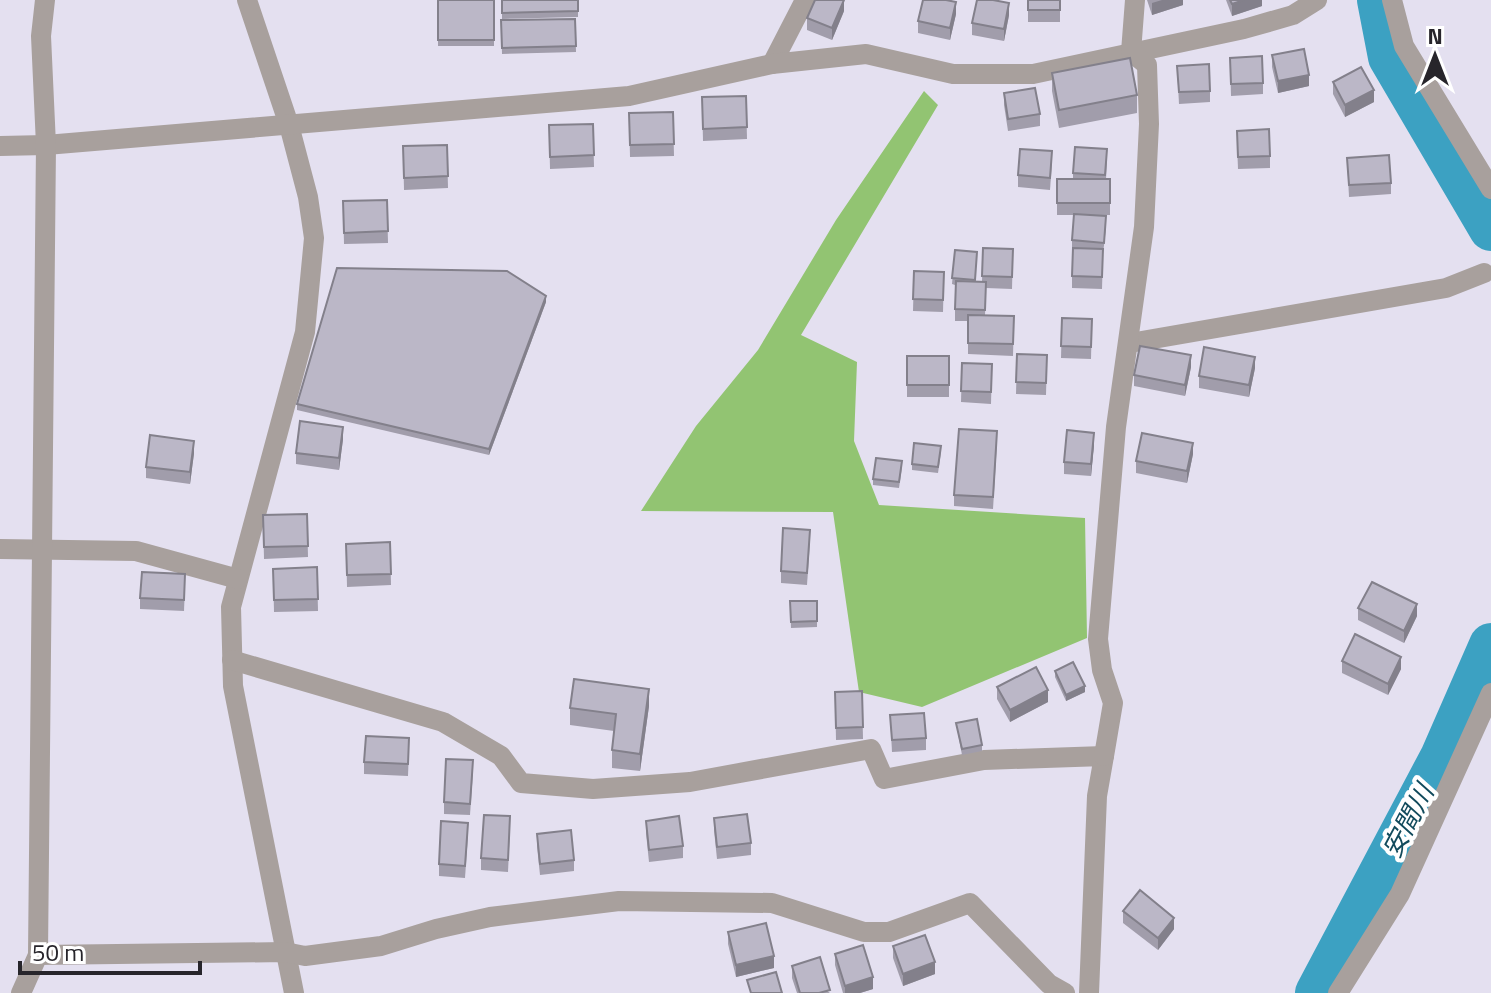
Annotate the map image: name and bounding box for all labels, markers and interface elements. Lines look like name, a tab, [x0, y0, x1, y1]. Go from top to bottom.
north arrow	[1395, 16, 1475, 96]
text: N	[1427, 19, 1443, 53]
water label: 安間川	[1372, 775, 1444, 864]
scale bar	[20, 925, 200, 975]
text: 50 m	[32, 934, 84, 970]

